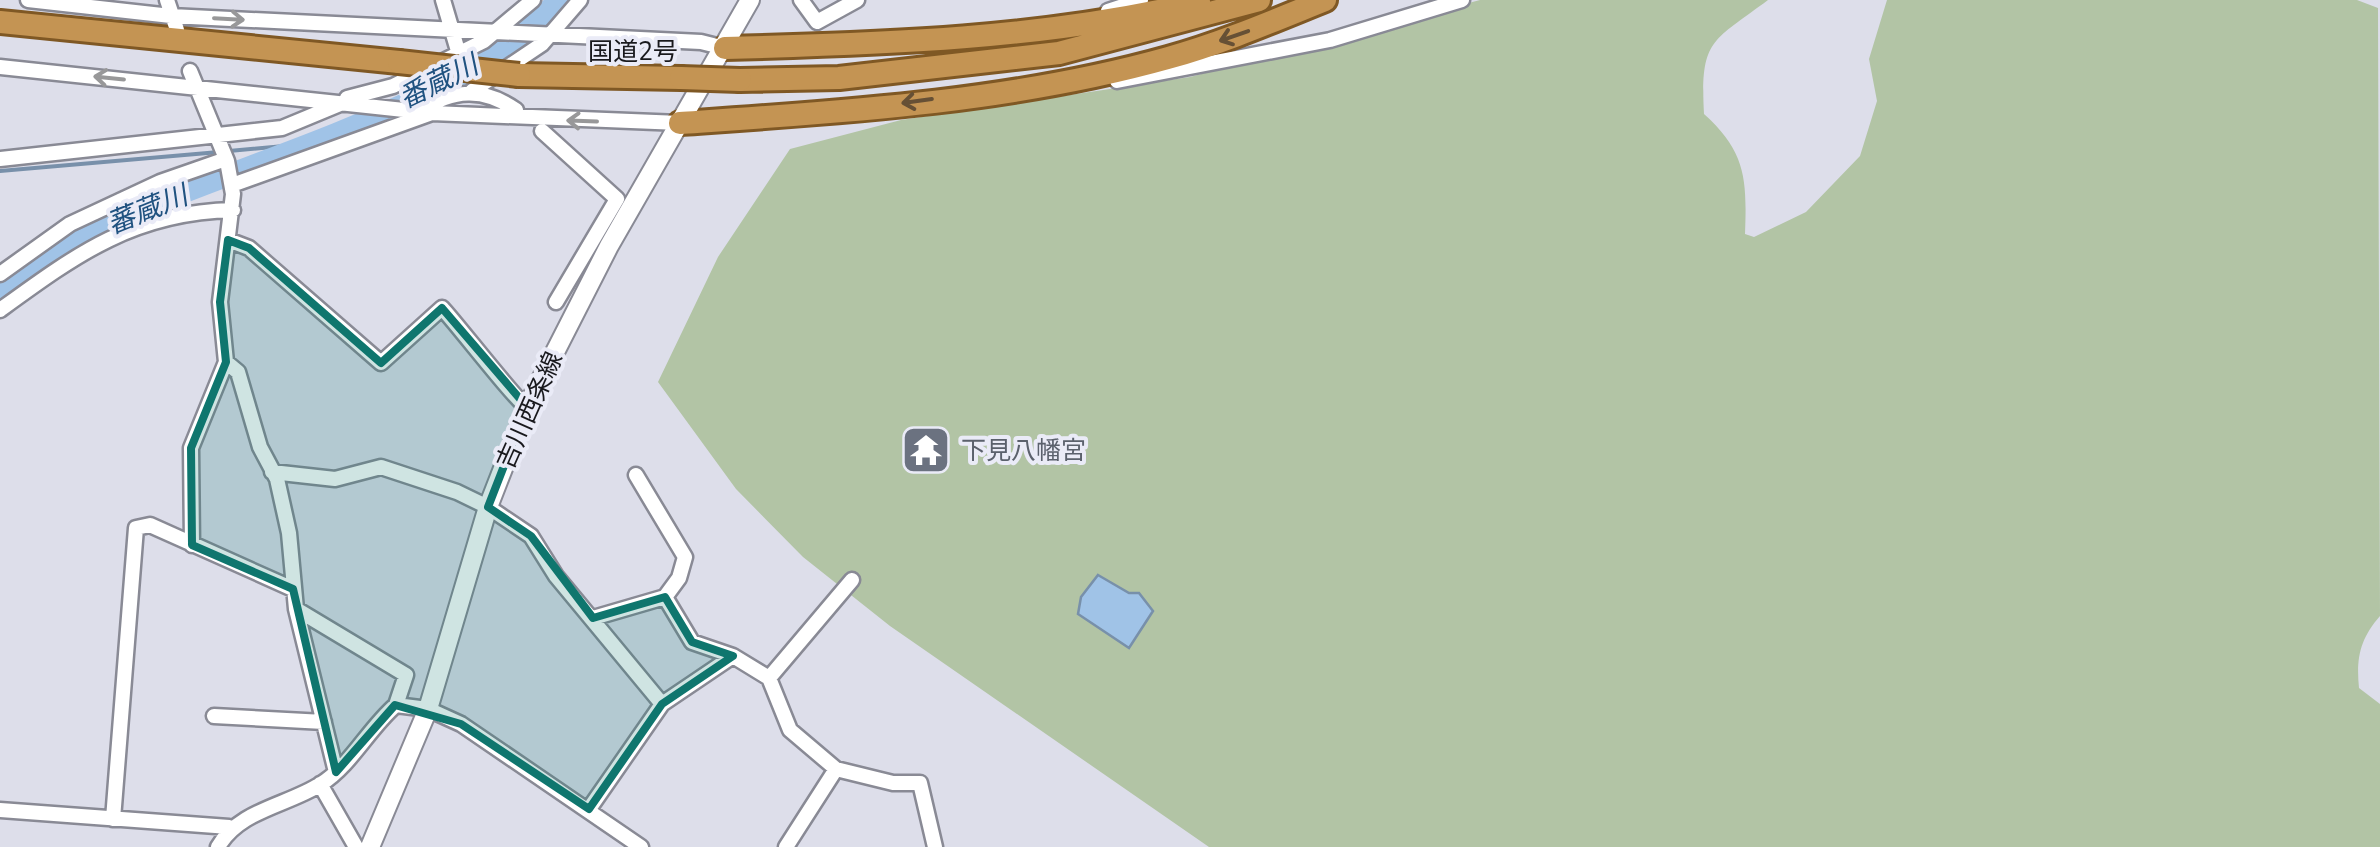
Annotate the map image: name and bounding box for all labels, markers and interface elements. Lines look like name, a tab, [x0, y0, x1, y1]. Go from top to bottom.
one-way arrow	[213, 10, 245, 29]
one-way arrow	[1220, 28, 1251, 46]
street label: 国道2号	[588, 35, 678, 69]
water label: 番蔵川	[392, 45, 487, 117]
one-way arrow	[93, 68, 125, 87]
one-way arrow	[901, 93, 933, 111]
one-way arrow	[567, 111, 599, 130]
water label: 蕃蔵川	[101, 175, 196, 243]
street label: 吉川西条線	[489, 346, 571, 474]
temple icon: 下見八幡宮	[900, 424, 952, 476]
place label: 下見八幡宮	[961, 434, 1086, 468]

